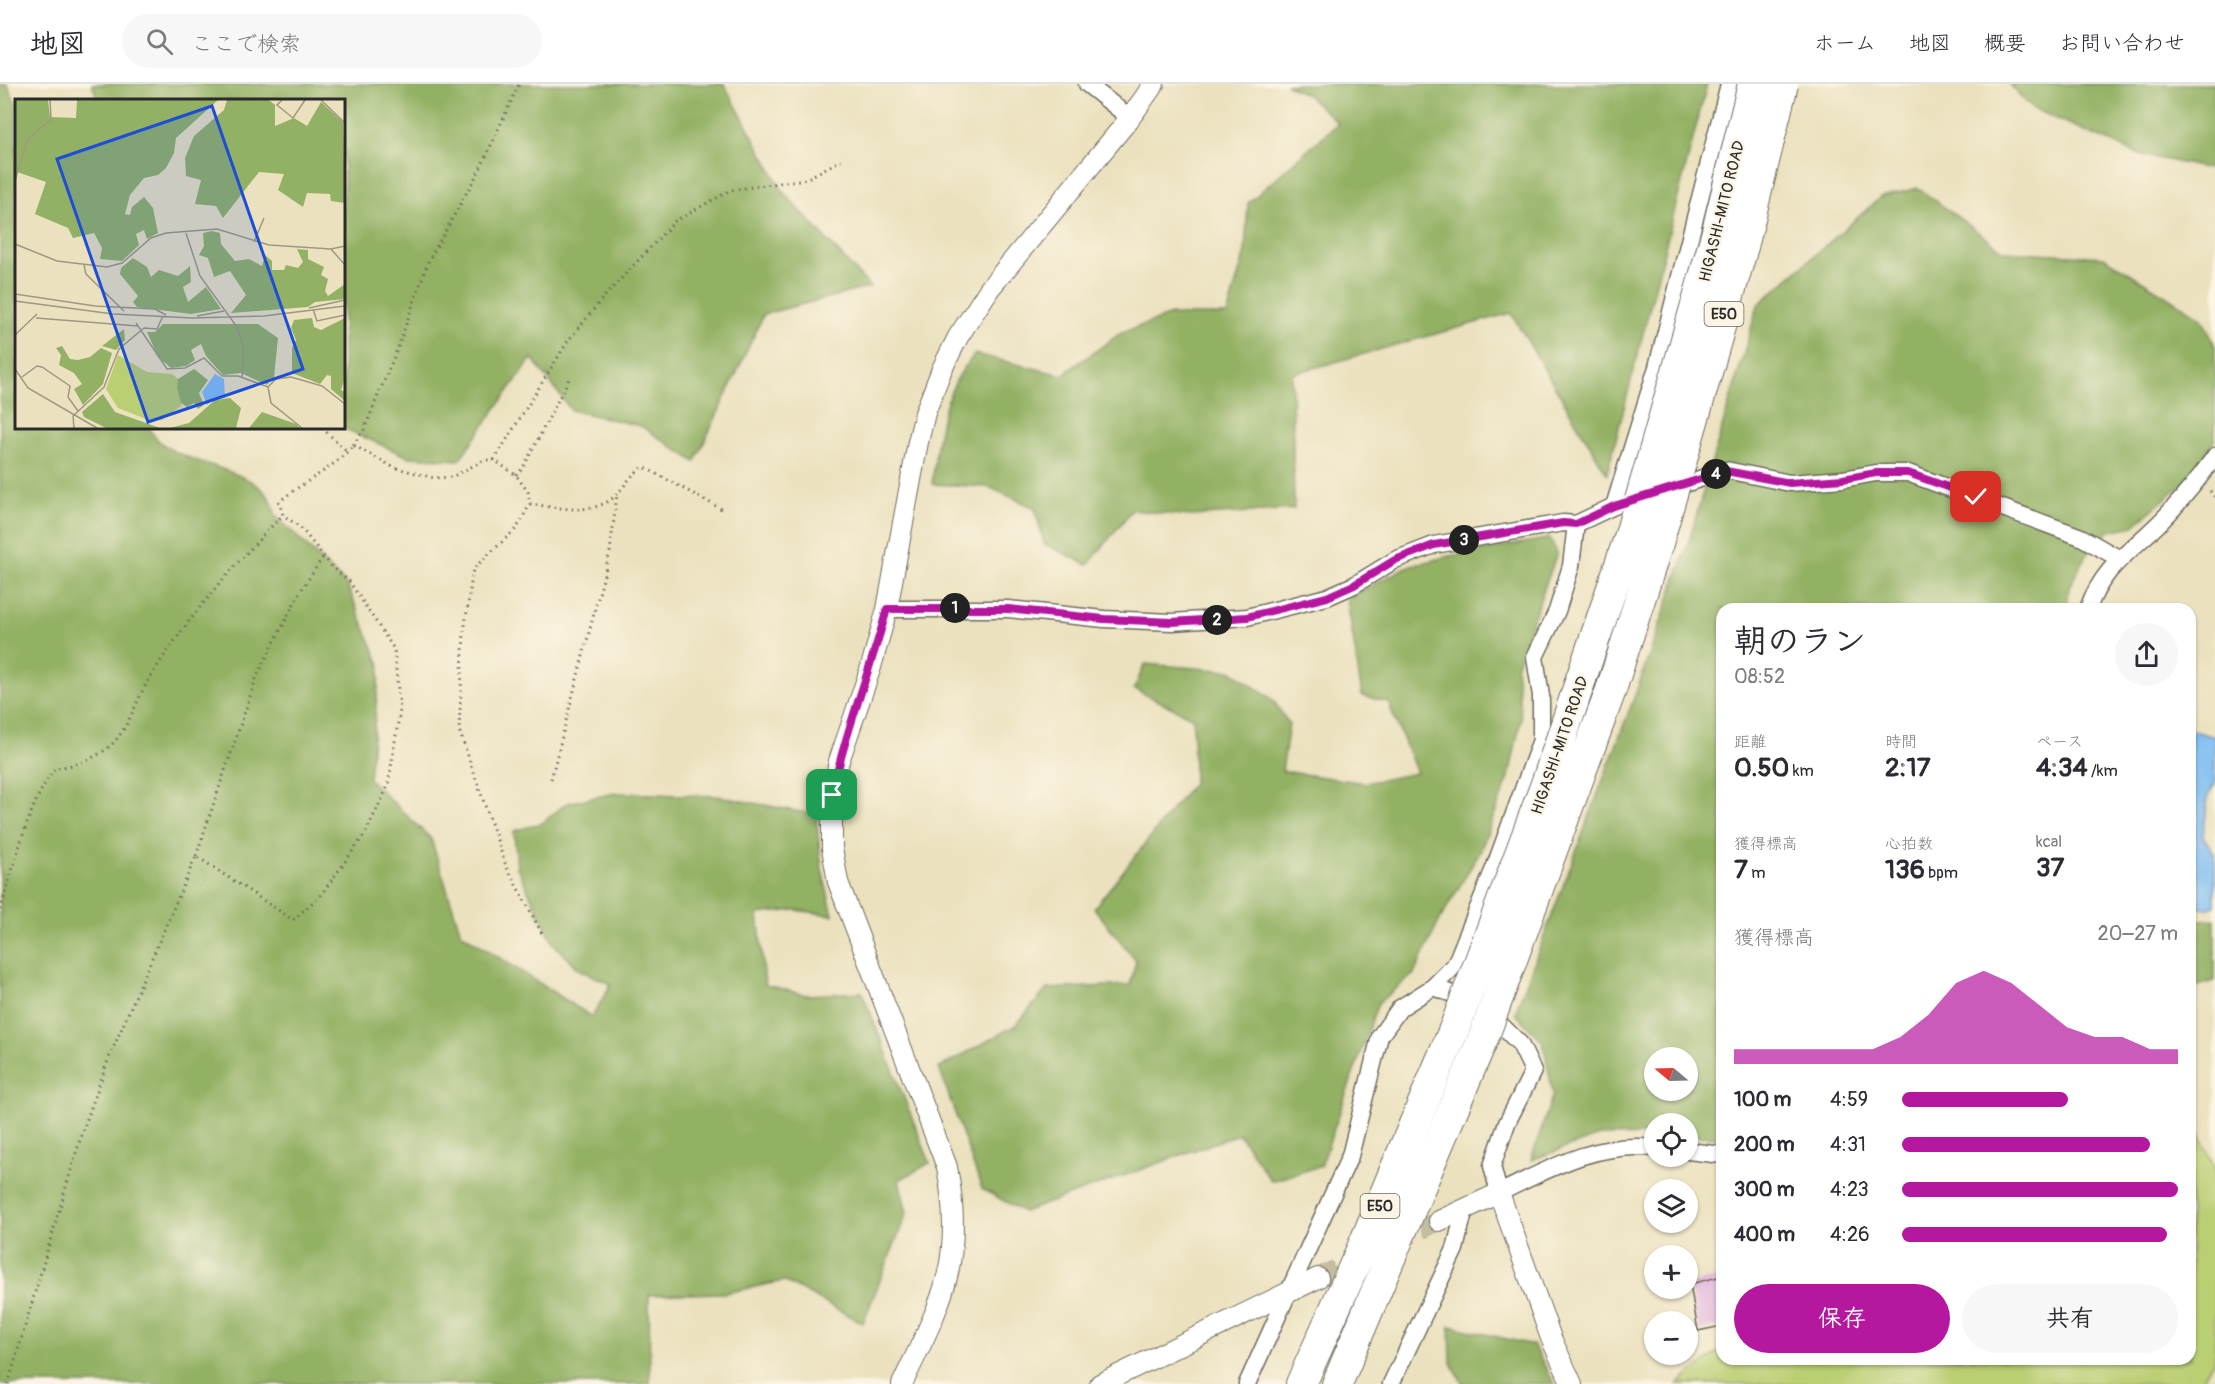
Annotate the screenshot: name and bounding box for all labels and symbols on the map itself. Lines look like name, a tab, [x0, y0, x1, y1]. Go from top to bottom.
inset map	[15, 99, 345, 429]
street label: HIGASHI-MITO ROAD	[1695, 139, 1749, 284]
road number: E50	[1704, 302, 1744, 326]
pin: 4	[1701, 459, 1731, 489]
pin	[1950, 471, 2001, 522]
pin: 3	[1449, 525, 1479, 555]
pin: 1	[940, 593, 970, 623]
pin: 2	[1202, 605, 1232, 635]
street label: HIGASHI-MITO ROAD	[1527, 674, 1593, 817]
pin	[806, 769, 857, 820]
north arrow	[1644, 1047, 1698, 1101]
road number: E50	[1360, 1194, 1400, 1218]

